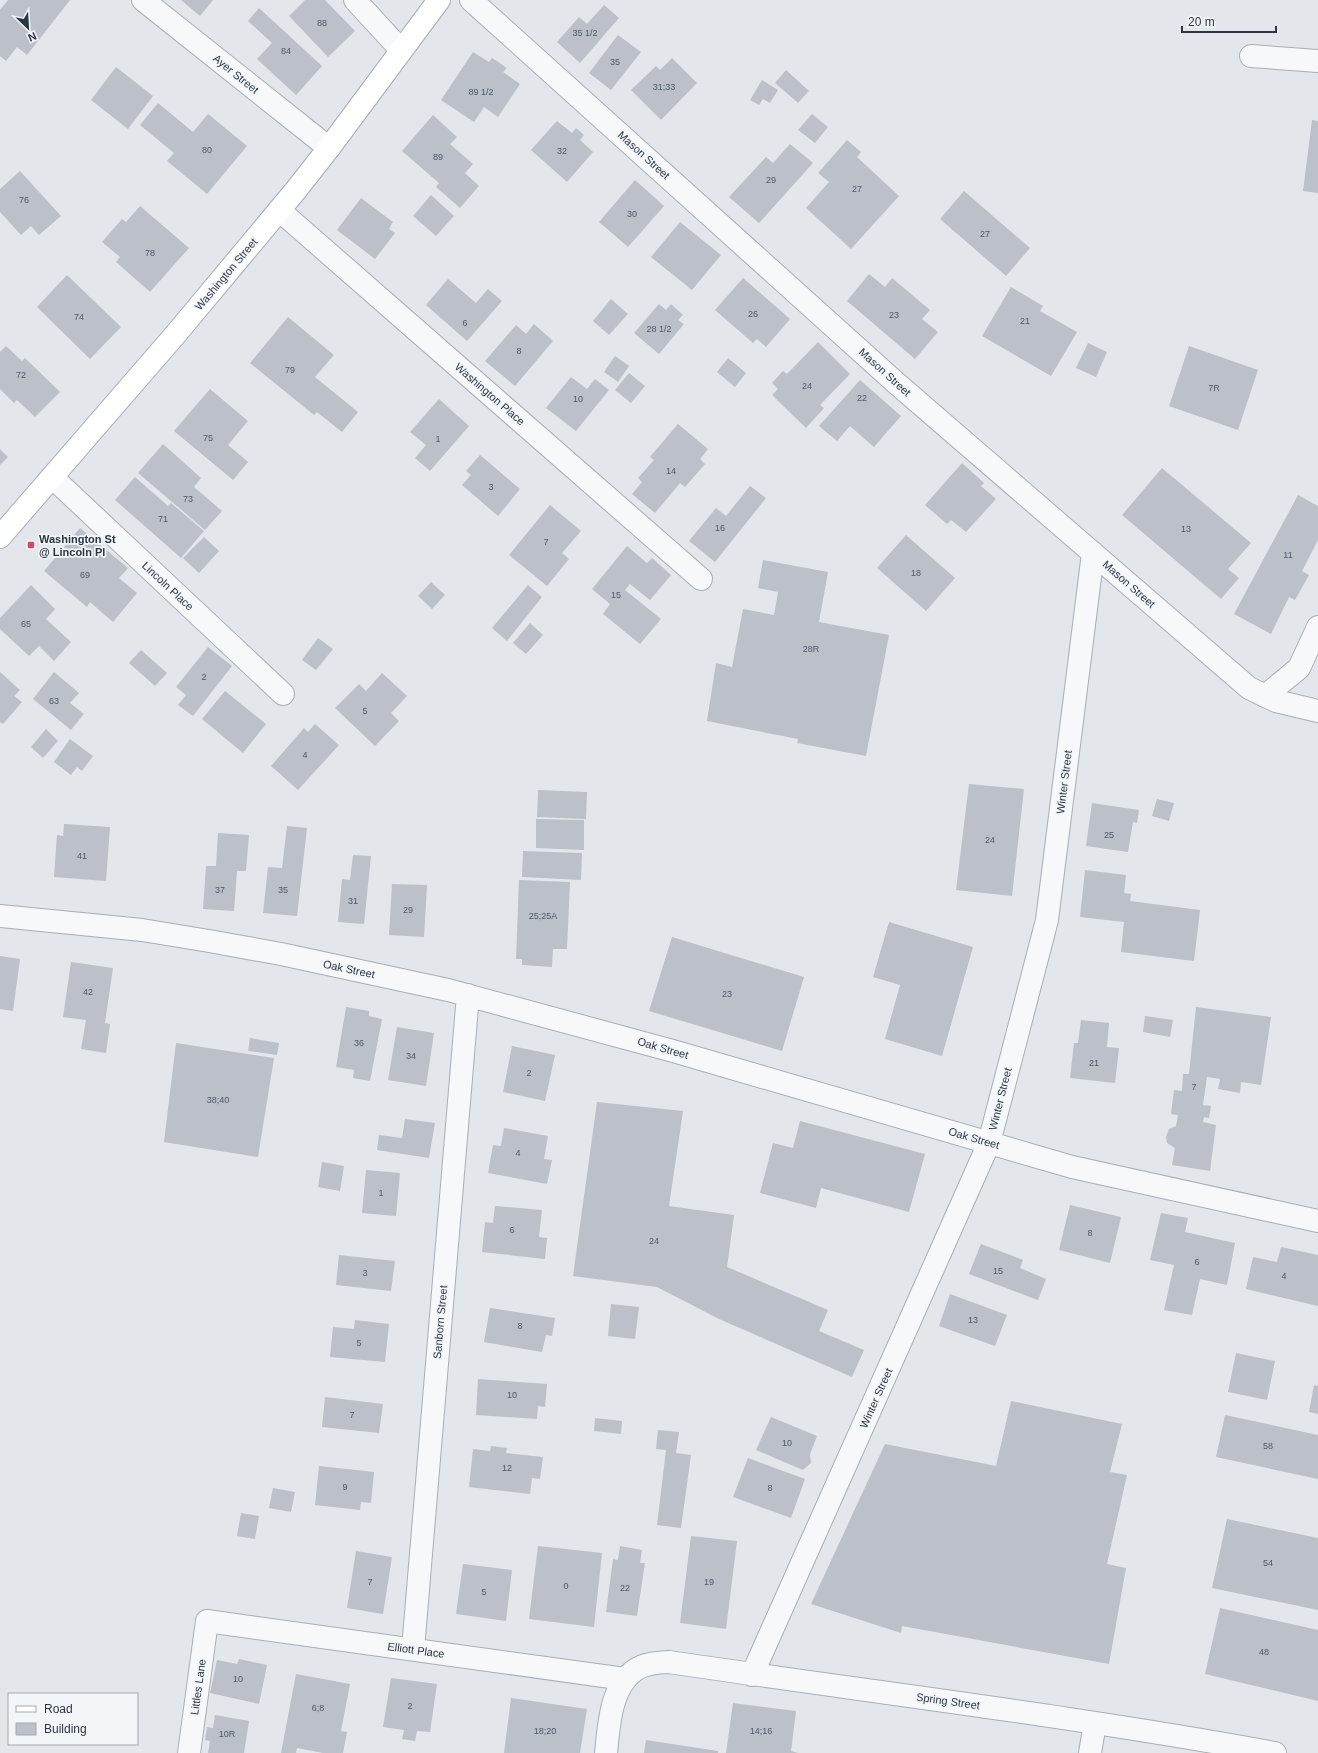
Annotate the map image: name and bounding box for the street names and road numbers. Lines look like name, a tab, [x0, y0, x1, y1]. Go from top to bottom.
street label: Ayer Street	[211, 52, 261, 96]
street label: Mason Street	[616, 129, 672, 181]
street label: Washington Street	[192, 236, 260, 312]
street label: Mason Street	[857, 346, 913, 398]
street label: Washington Place	[453, 361, 527, 427]
street label: Mason Street	[1100, 558, 1158, 610]
street label: Lincoln Place	[140, 559, 196, 613]
street label: Winter Street	[1054, 749, 1074, 815]
street label: Oak Street	[322, 958, 376, 980]
street label: Oak Street	[636, 1035, 690, 1061]
street label: Winter Street	[986, 1066, 1014, 1132]
street label: Oak Street	[947, 1125, 1001, 1151]
street label: Sanborn Street	[431, 1285, 449, 1359]
street label: Winter Street	[857, 1366, 895, 1430]
street label: Elliott Place	[387, 1640, 445, 1660]
street label: Littles Lane	[188, 1658, 208, 1716]
street label: Spring Street	[915, 1691, 981, 1711]

